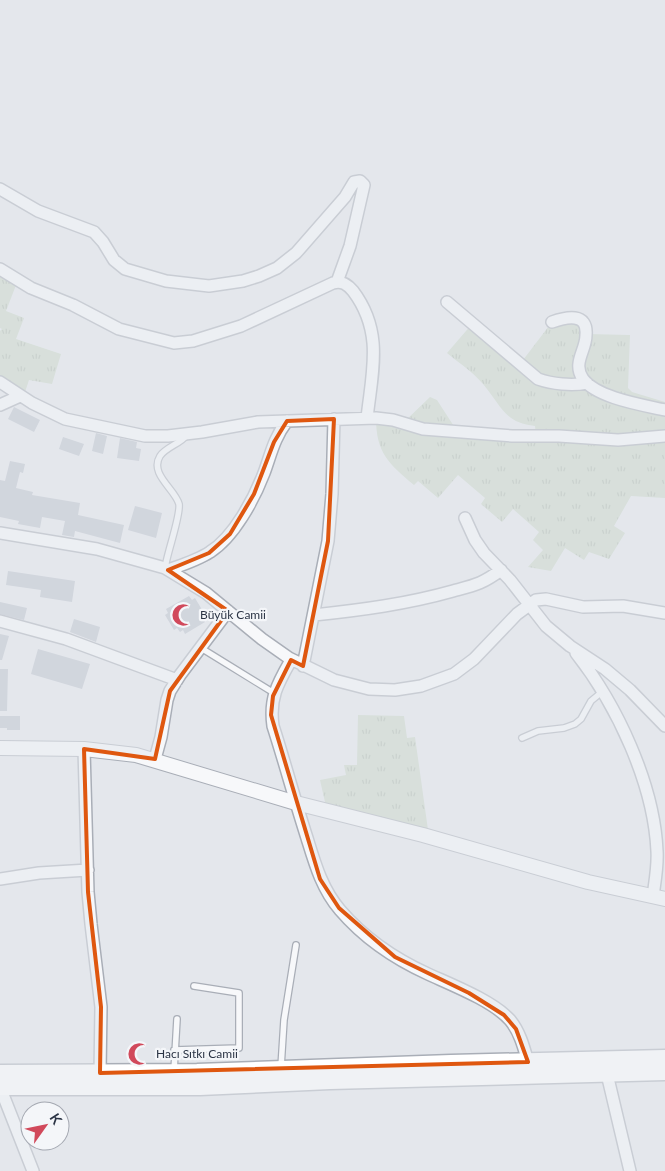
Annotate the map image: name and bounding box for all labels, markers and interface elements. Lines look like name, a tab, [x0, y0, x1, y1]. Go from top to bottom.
mosque icon: Büyük Camii	[170, 602, 196, 628]
place label: Büyük Camii	[200, 607, 266, 622]
mosque icon: Hacı Sıtkı Camii	[126, 1041, 152, 1067]
place label: Hacı Sıtkı Camii	[156, 1046, 238, 1061]
north arrow	[20, 1101, 70, 1151]
text: K	[47, 1110, 66, 1128]

